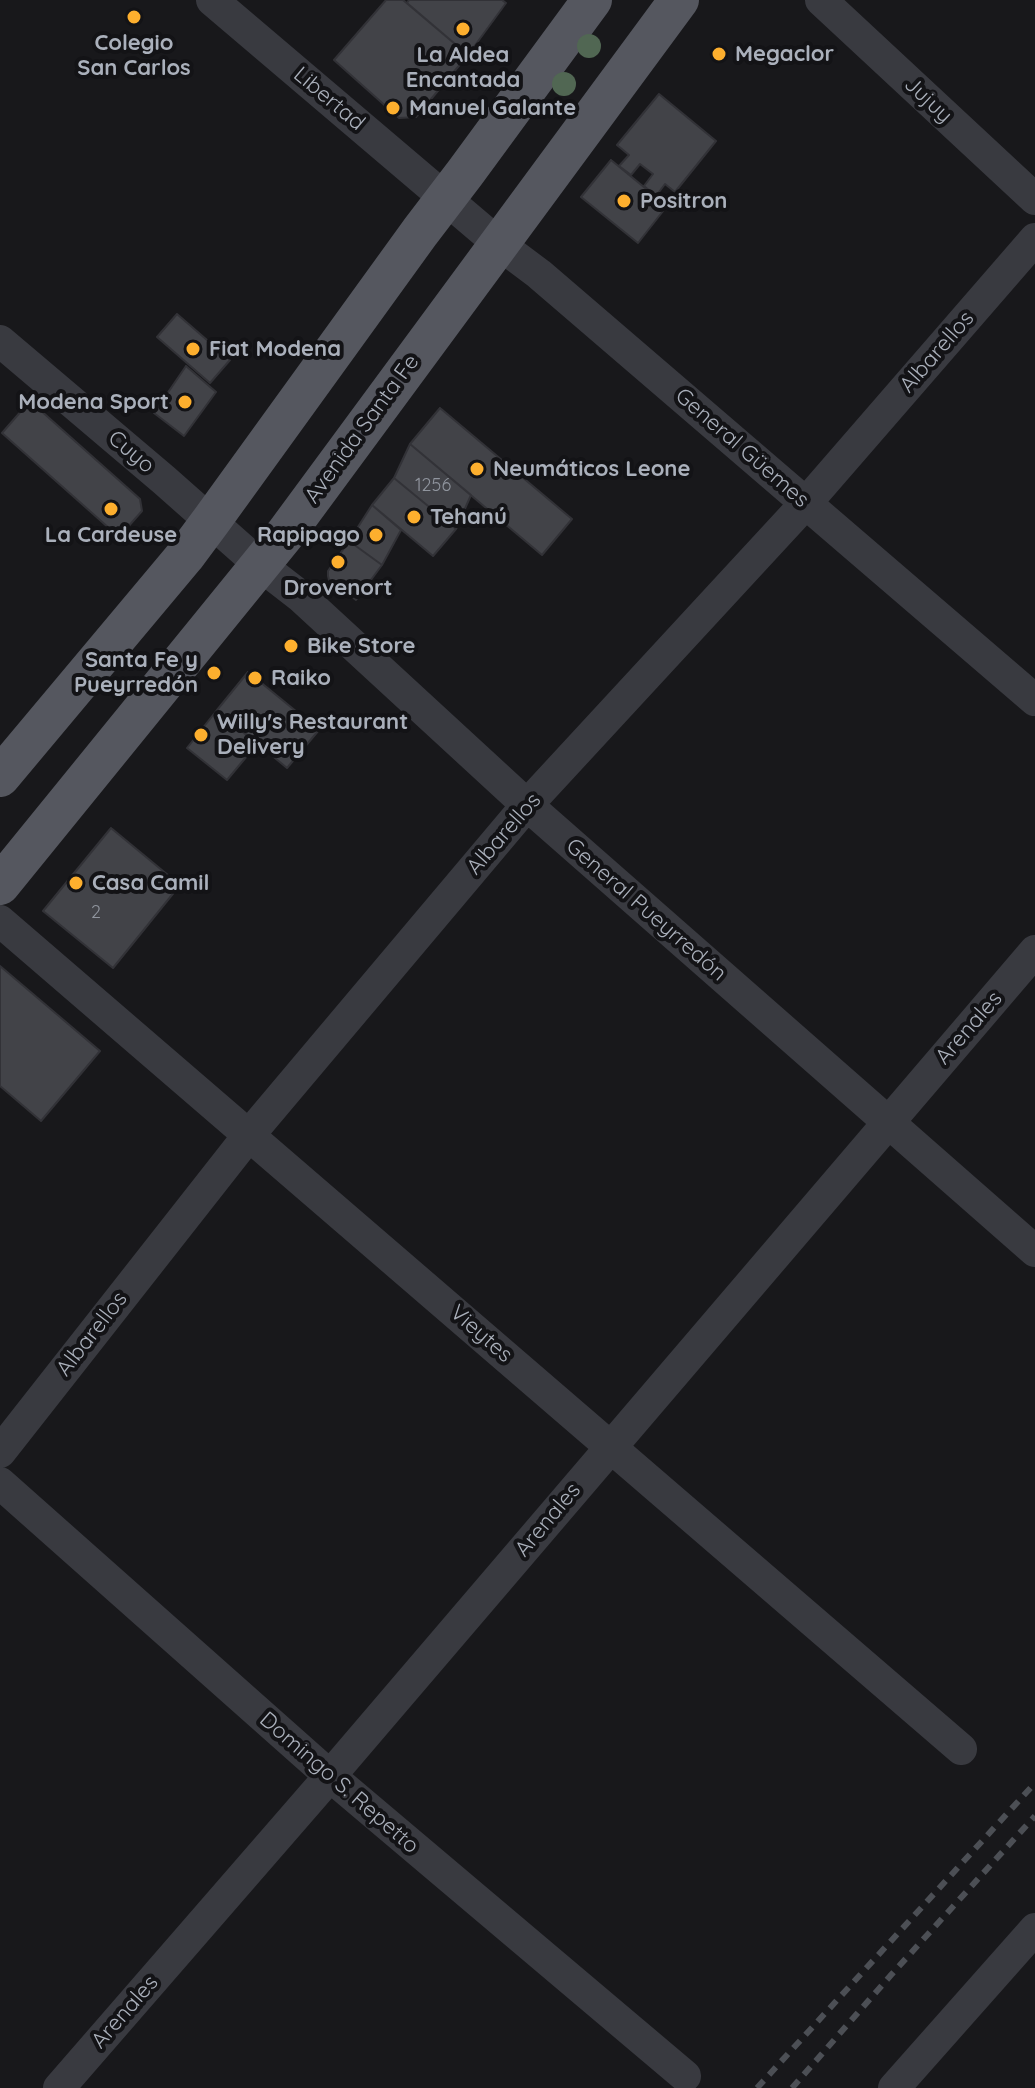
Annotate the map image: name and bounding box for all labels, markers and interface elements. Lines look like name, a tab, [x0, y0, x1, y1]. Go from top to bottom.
marker: Colegio San Carlos	[125, 8, 143, 26]
marker: La Aldea Encantada	[454, 20, 472, 38]
place label: Colegio San Carlos	[77, 30, 191, 82]
place label: Megaclor	[735, 41, 834, 67]
place label: La Aldea Encantada	[406, 42, 520, 94]
marker: Megaclor	[710, 45, 728, 63]
street label: Libertad	[288, 62, 370, 136]
street label: Jujuy	[898, 71, 958, 129]
place label: Manuel Galante	[409, 95, 576, 121]
marker: Manuel Galante	[384, 99, 402, 117]
place label: Positron	[640, 188, 727, 214]
marker: Positron	[615, 192, 633, 210]
street label: Albarellos	[894, 306, 980, 398]
place label: Fiat Modena	[209, 336, 341, 362]
marker: Fiat Modena	[184, 340, 202, 358]
street label: Avenida Santa Fe	[299, 349, 425, 509]
street label: General Güemes	[670, 383, 814, 513]
place label: Modena Sport	[18, 389, 169, 415]
marker: Modena Sport	[176, 393, 194, 411]
street label: Cuyo	[102, 425, 160, 479]
place label: Neumáticos Leone	[493, 456, 690, 482]
marker: Neumáticos Leone	[468, 460, 486, 478]
house number: 1256	[415, 475, 451, 497]
marker: La Cardeuse	[102, 500, 120, 518]
place label: Tehanú	[430, 504, 507, 530]
marker: Tehanú	[405, 508, 423, 526]
place label: La Cardeuse	[45, 522, 177, 548]
place label: Rapipago	[257, 522, 360, 548]
marker: Rapipago	[367, 526, 385, 544]
marker: Drovenort	[329, 553, 347, 571]
place label: Drovenort	[283, 575, 393, 601]
place label: Bike Store	[307, 633, 416, 659]
marker: Bike Store	[282, 637, 300, 655]
place label: Santa Fe y Pueyrredón	[74, 647, 198, 698]
marker: Santa Fe y Pueyrredón	[205, 664, 223, 682]
place label: Raiko	[271, 665, 331, 691]
marker: Raiko	[246, 669, 264, 687]
place label: Willy's Restaurant Delivery	[217, 709, 408, 760]
marker: Willy's Restaurant Delivery	[192, 726, 210, 744]
street label: Albarellos	[461, 788, 547, 880]
street label: General Pueyrredón	[560, 833, 732, 987]
place label: Casa Camil	[92, 870, 209, 896]
marker: Casa Camil	[67, 874, 85, 892]
house number: 2	[91, 902, 101, 924]
street label: Arenales	[930, 986, 1008, 1070]
street label: Albarellos	[51, 1287, 133, 1381]
street label: Vieytes	[444, 1300, 518, 1368]
street label: Arenales	[510, 1478, 586, 1562]
street label: Domingo S. Repetto	[254, 1707, 424, 1859]
street label: Arenales	[86, 1970, 164, 2054]

